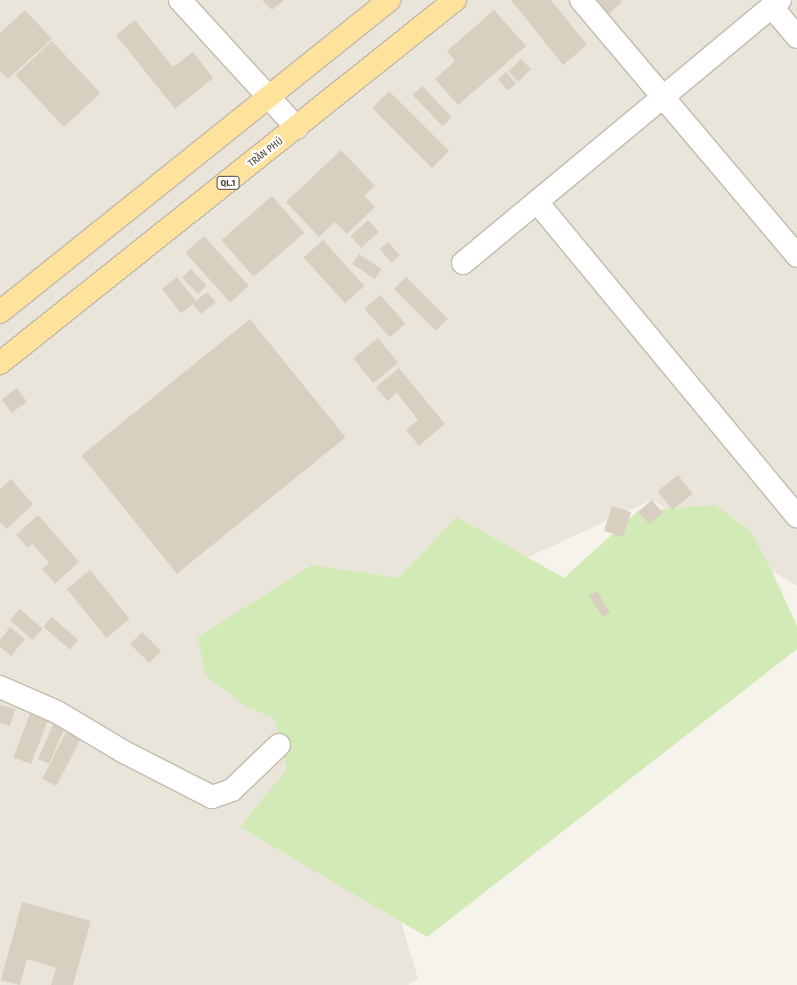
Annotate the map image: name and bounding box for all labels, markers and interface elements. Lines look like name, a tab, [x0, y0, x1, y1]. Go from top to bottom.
street label: TRẦN PHÚ	[246, 136, 286, 170]
road number: QL.1	[216, 176, 240, 190]

